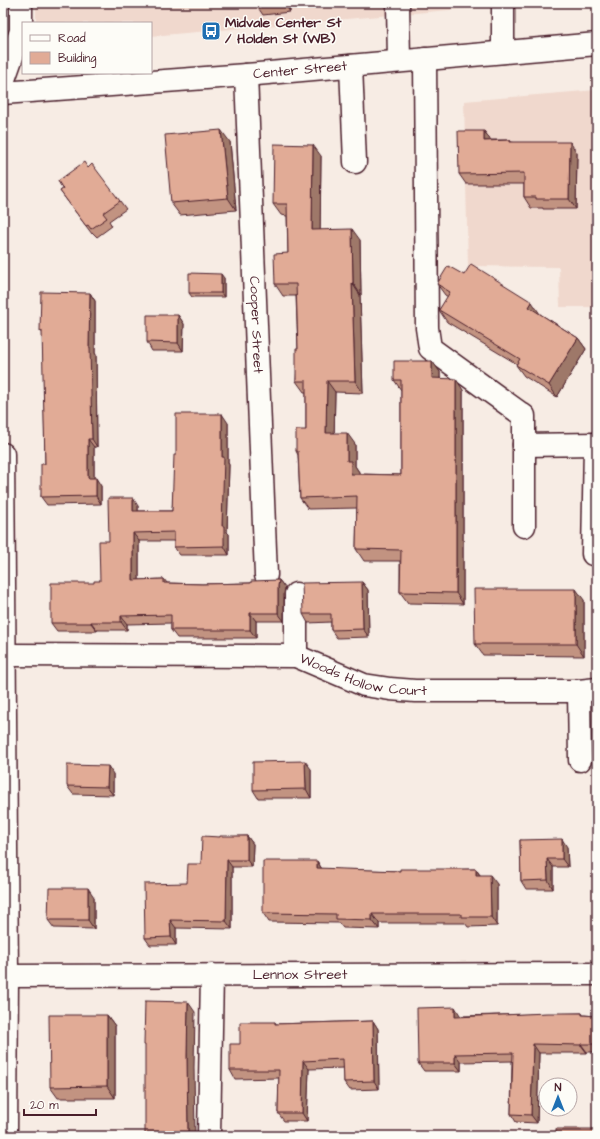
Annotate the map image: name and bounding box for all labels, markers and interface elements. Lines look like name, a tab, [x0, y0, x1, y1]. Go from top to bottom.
place label: Midvale Center St / Holden St (WB)	[225, 13, 342, 49]
bus stop icon: Midvale Center St / Holden St (WB)	[200, 20, 222, 42]
legend	[22, 22, 152, 74]
text: Road	[58, 30, 86, 47]
text: Building	[58, 50, 96, 68]
street label: Center Street	[252, 56, 348, 84]
street label: Cooper Street	[244, 276, 268, 374]
street label: Woods Hollow Court	[296, 649, 427, 701]
street label: Lennox Street	[253, 965, 348, 985]
north arrow	[538, 1077, 578, 1117]
text: N	[555, 1080, 562, 1095]
scale bar	[24, 1091, 96, 1117]
text: 20 m	[30, 1097, 59, 1114]

